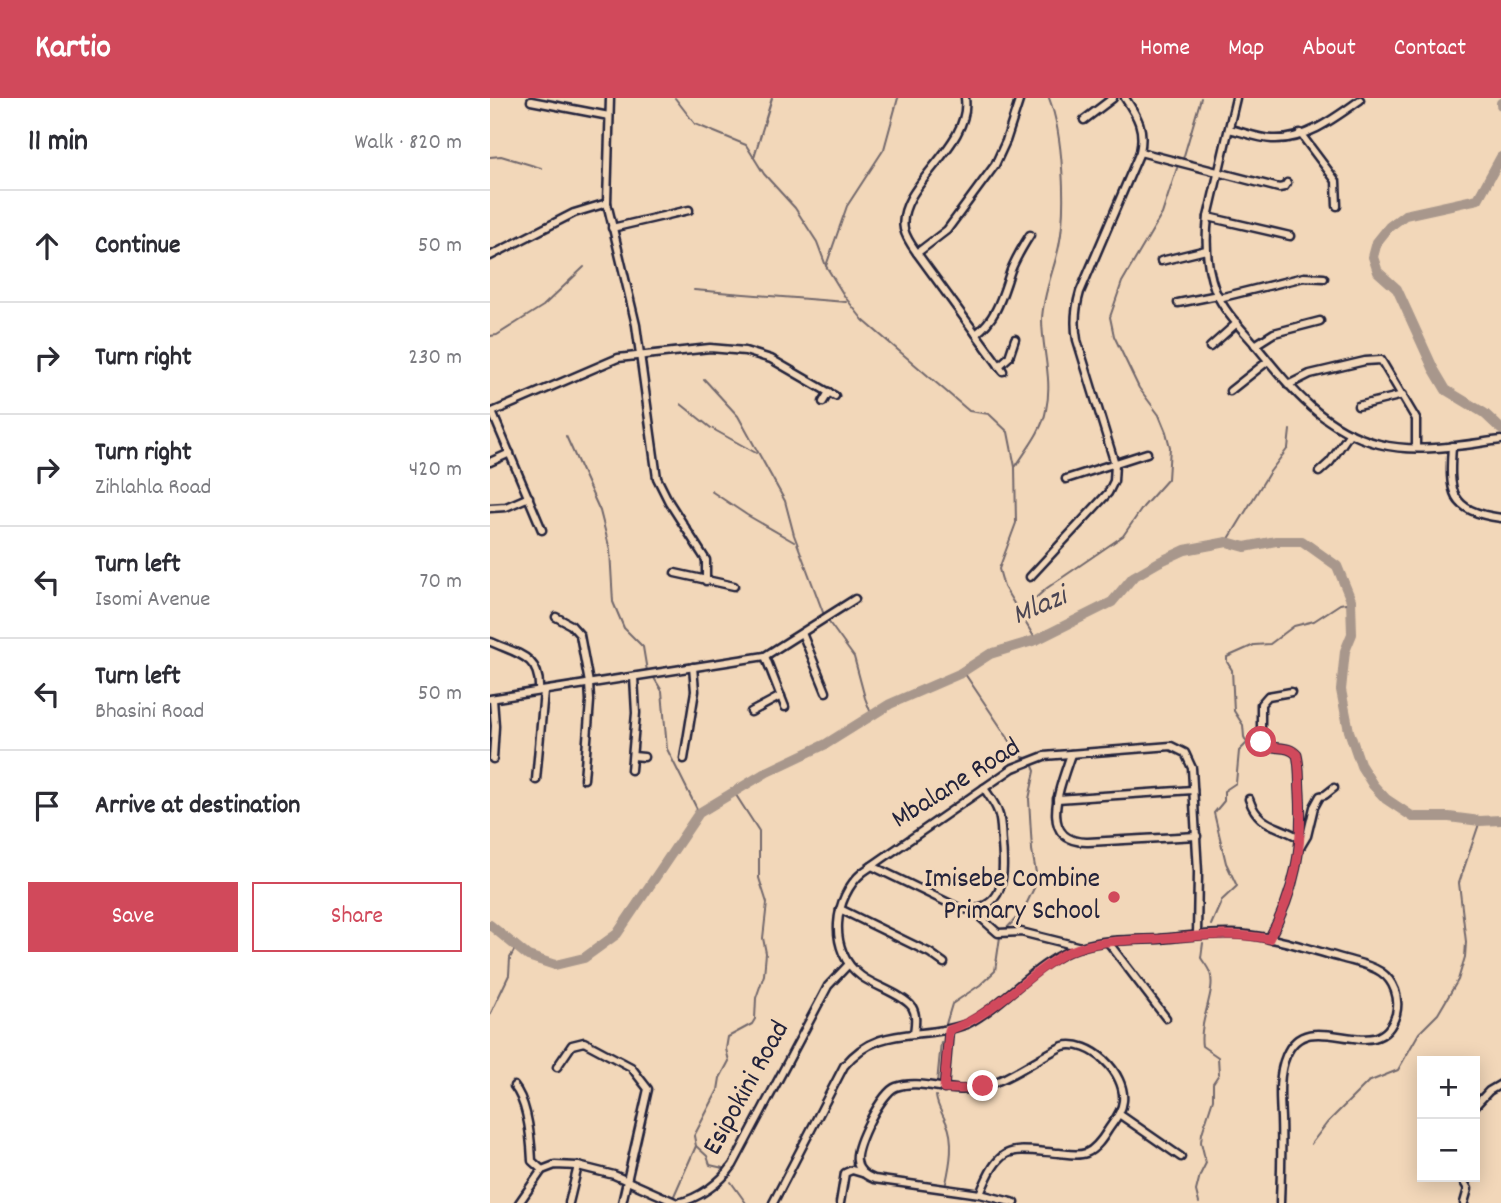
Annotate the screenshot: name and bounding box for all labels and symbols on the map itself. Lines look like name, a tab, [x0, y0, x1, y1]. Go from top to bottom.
water label: Mlazi	[1006, 576, 1078, 639]
route start	[1245, 726, 1276, 757]
street label: Mbalane Road	[885, 729, 1029, 841]
place label: Imisebe Combine Primary School	[924, 861, 1100, 933]
marker: Imisebe Combine Primary School	[1106, 889, 1122, 905]
street label: Esipokini Road	[695, 1014, 801, 1164]
route end	[967, 1070, 998, 1101]

